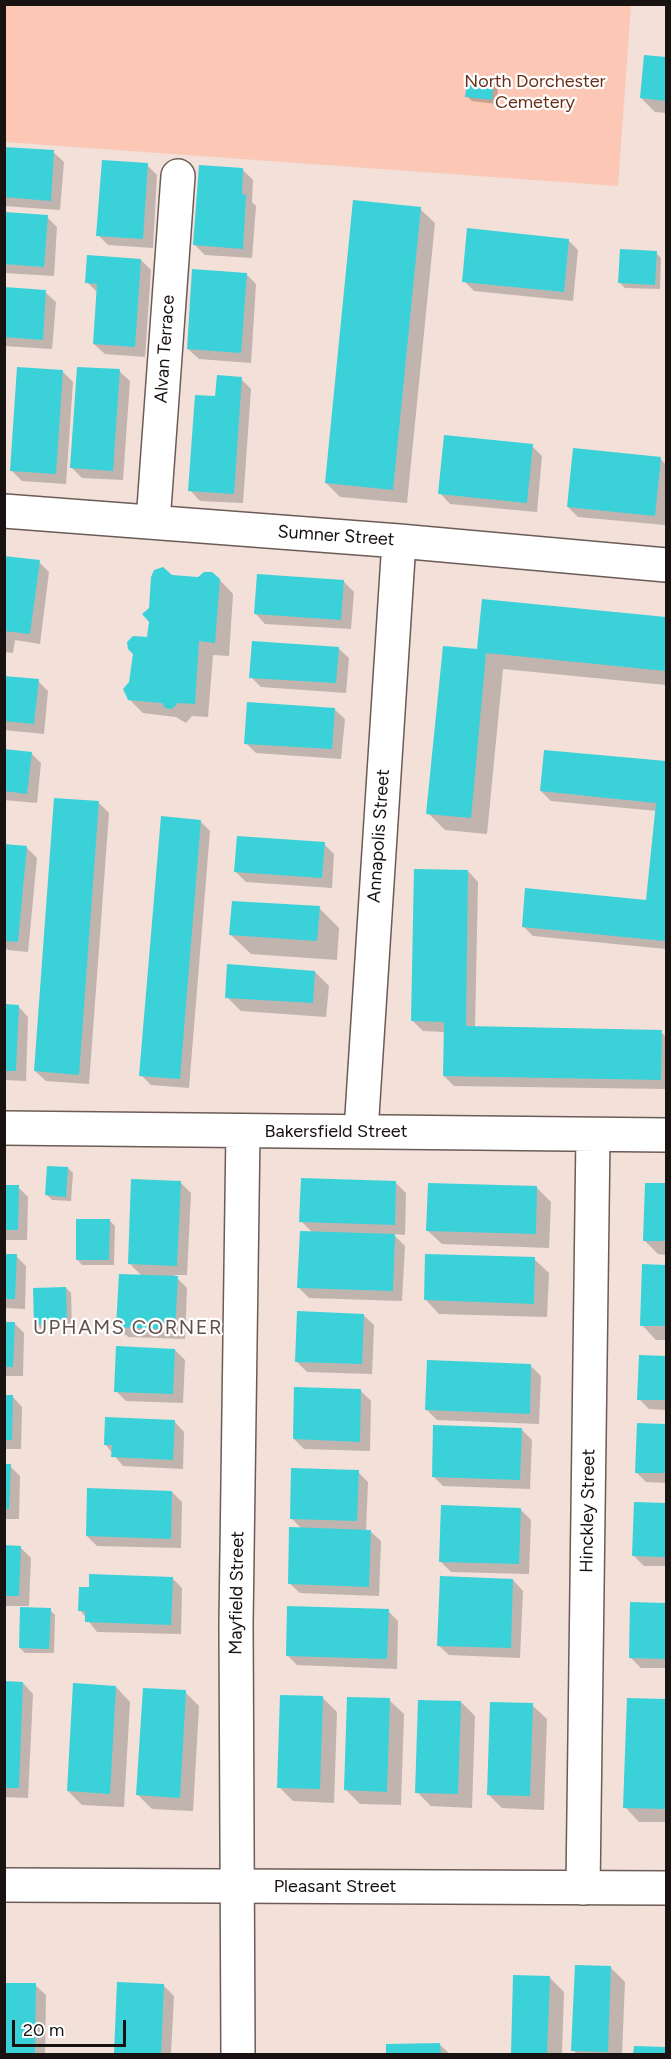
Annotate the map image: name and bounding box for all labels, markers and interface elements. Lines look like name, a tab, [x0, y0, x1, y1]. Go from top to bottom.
park label: North Dorchester Cemetery	[464, 71, 606, 113]
street label: Alvan Terrace	[150, 294, 180, 404]
street label: Sumner Street	[277, 521, 395, 551]
street label: Annapolis Street	[364, 768, 394, 904]
street label: Bakersfield Street	[264, 1121, 408, 1143]
district label: UPHAMS CORNER	[33, 1316, 223, 1340]
street label: Hinckley Street	[576, 1449, 600, 1573]
street label: Mayfield Street	[225, 1531, 249, 1655]
street label: Pleasant Street	[274, 1876, 396, 1898]
scale bar	[15, 2008, 129, 2046]
text: 20 m	[23, 2019, 64, 2041]

